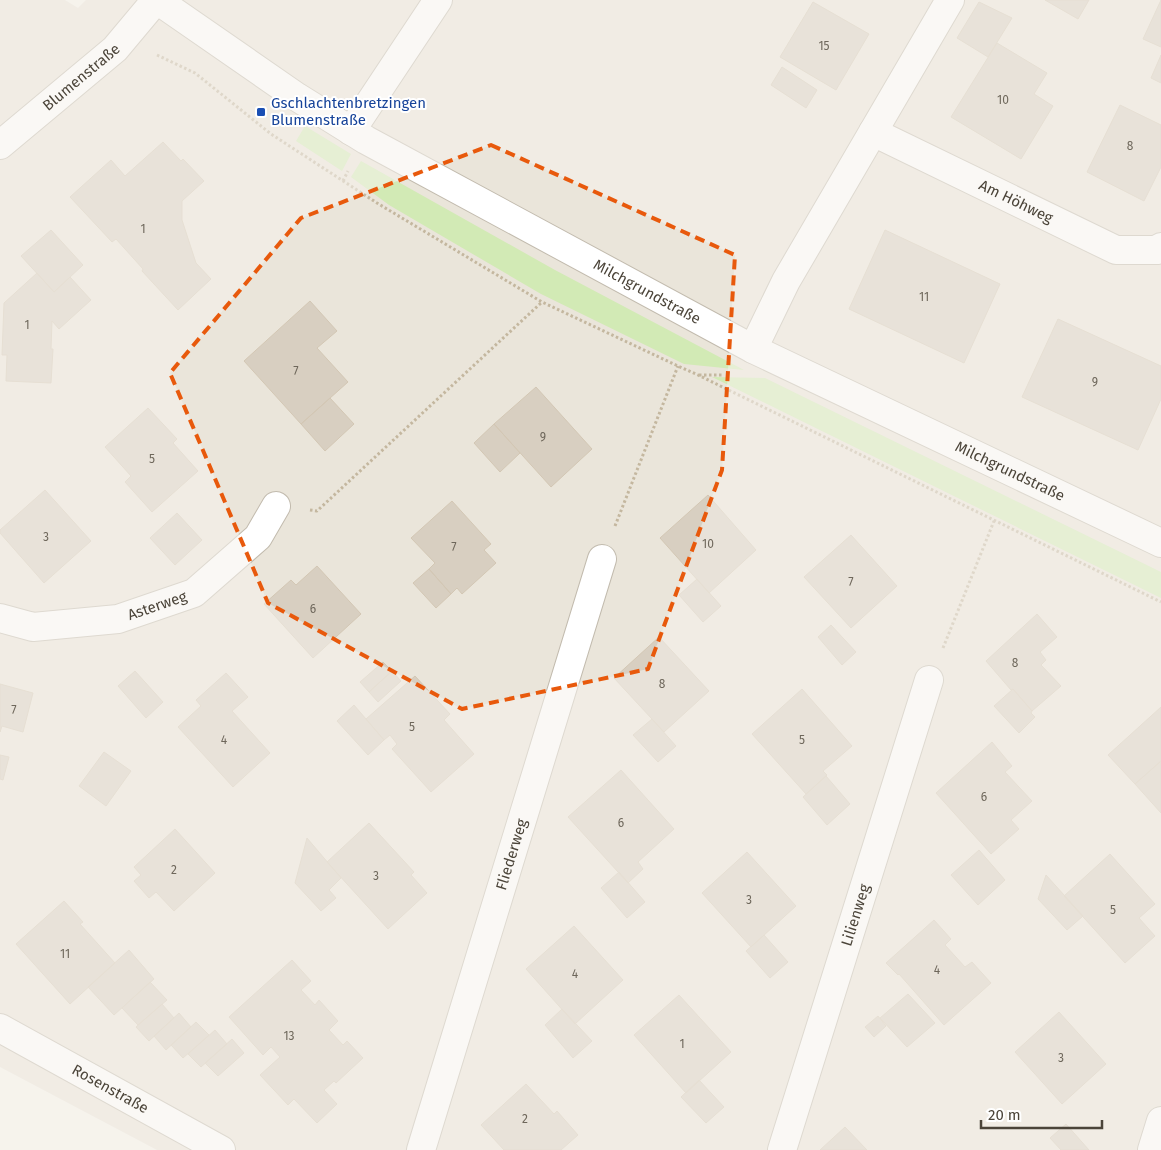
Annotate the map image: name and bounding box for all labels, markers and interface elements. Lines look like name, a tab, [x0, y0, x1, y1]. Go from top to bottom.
house number: 15	[818, 39, 830, 53]
street label: Blumenstraße	[39, 40, 124, 114]
house number: 10	[997, 93, 1009, 107]
place label: Gschlachtenbretzingen Blumenstraße	[271, 94, 426, 129]
marker: Gschlachtenbretzingen Blumenstraße	[255, 106, 267, 118]
house number: 8	[1127, 139, 1134, 153]
street label: Am Höhweg	[976, 176, 1056, 227]
house number: 1	[140, 222, 146, 236]
street label: Milchgrundstraße	[590, 256, 704, 328]
house number: 11	[919, 290, 929, 304]
house number: 1	[24, 318, 30, 332]
house number: 7	[293, 364, 299, 378]
house number: 9	[1092, 375, 1098, 389]
house number: 9	[540, 430, 546, 444]
street label: Milchgrundstraße	[952, 437, 1068, 505]
house number: 5	[149, 452, 155, 466]
house number: 3	[43, 530, 49, 544]
house number: 10	[702, 537, 714, 551]
house number: 7	[451, 540, 457, 554]
house number: 7	[848, 575, 854, 589]
street label: Asterweg	[125, 587, 189, 624]
house number: 6	[310, 602, 316, 616]
house number: 8	[1012, 656, 1019, 670]
house number: 8	[659, 677, 666, 691]
house number: 7	[11, 703, 17, 717]
house number: 5	[409, 720, 415, 734]
house number: 4	[221, 733, 228, 747]
house number: 5	[799, 733, 805, 747]
house number: 6	[981, 790, 987, 804]
street label: Fliederweg	[492, 816, 531, 892]
house number: 6	[618, 816, 624, 830]
house number: 2	[171, 863, 177, 877]
house number: 3	[373, 869, 379, 883]
street label: Lilienweg	[837, 882, 874, 948]
house number: 3	[746, 893, 752, 907]
house number: 5	[1110, 903, 1116, 917]
house number: 11	[60, 947, 70, 961]
house number: 4	[934, 963, 941, 977]
house number: 4	[572, 967, 579, 981]
house number: 13	[283, 1029, 295, 1043]
house number: 1	[679, 1037, 685, 1051]
house number: 3	[1058, 1051, 1064, 1065]
street label: Rosenstraße	[69, 1061, 152, 1117]
scale bar	[981, 1098, 1102, 1130]
text: 20 m	[988, 1106, 1021, 1124]
house number: 2	[522, 1112, 528, 1126]

